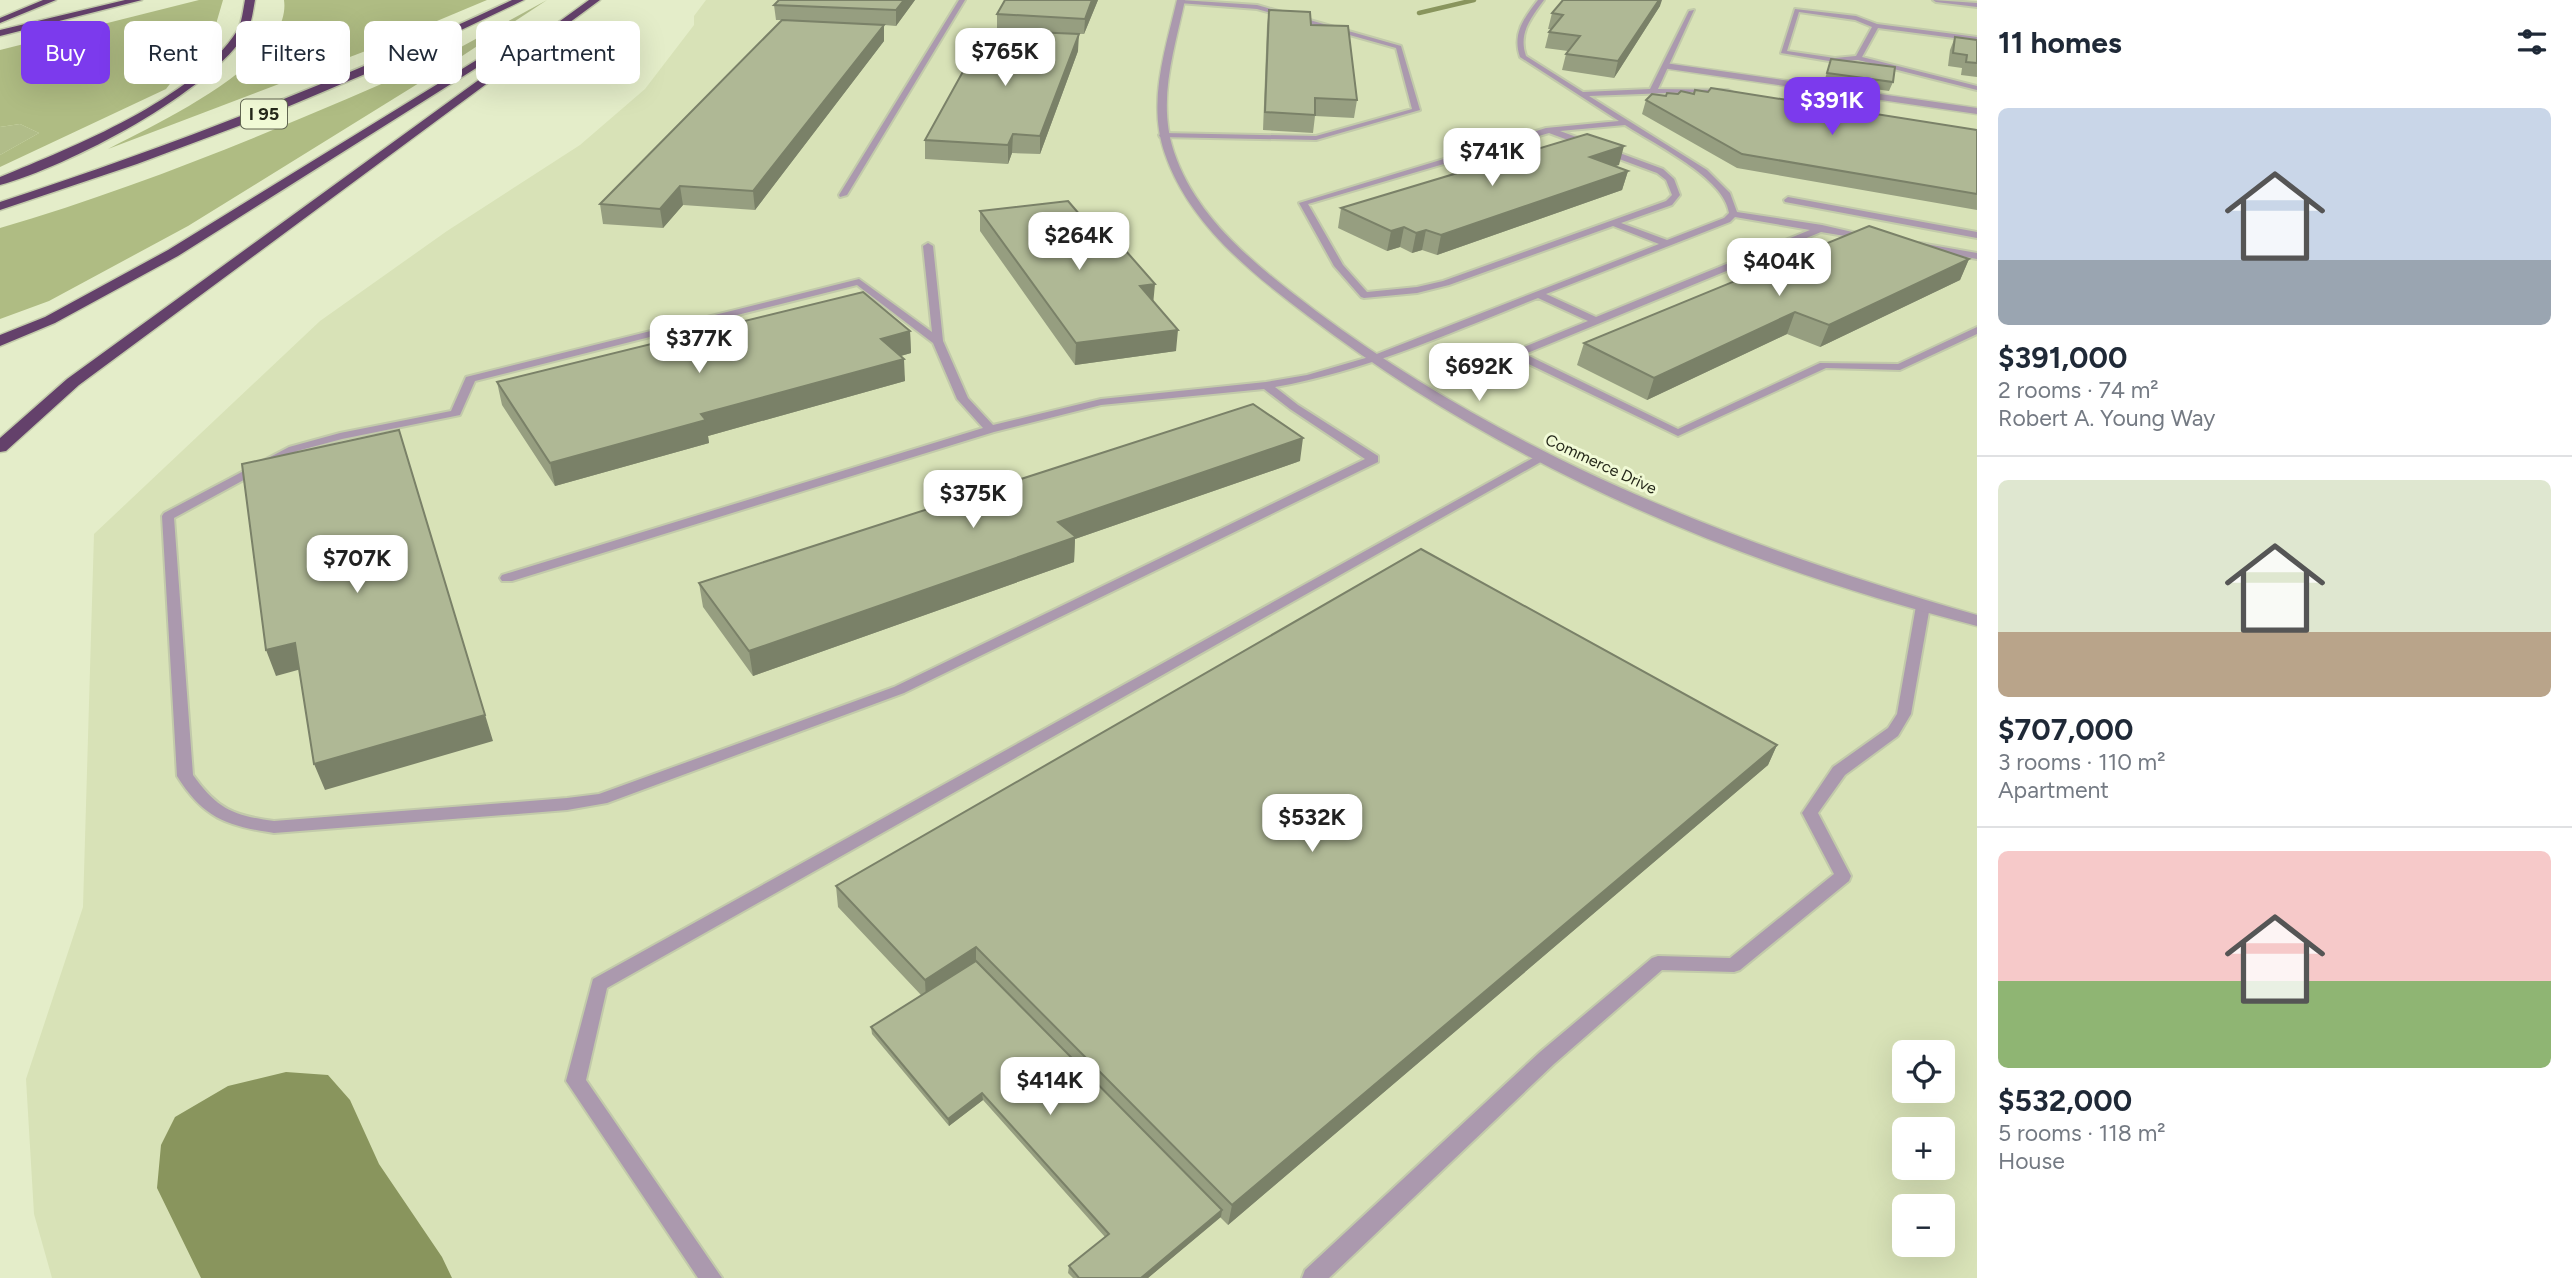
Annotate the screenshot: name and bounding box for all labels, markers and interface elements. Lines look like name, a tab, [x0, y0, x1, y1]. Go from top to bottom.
chip: Buy	[21, 21, 110, 84]
chip: Rent	[124, 21, 222, 84]
chip: Filters	[236, 21, 350, 84]
chip: New	[364, 21, 462, 84]
chip: Apartment	[476, 21, 640, 84]
icon: filters	[2513, 23, 2551, 61]
text: 11 homes	[1998, 24, 2122, 61]
pin: $765K	[956, 28, 1054, 88]
text: $765K	[971, 37, 1039, 65]
pin: $391K	[1783, 78, 1881, 137]
text: $391K	[1800, 86, 1864, 114]
road number: I 95	[241, 100, 287, 128]
pin: $741K	[1443, 128, 1541, 188]
text: $741K	[1459, 137, 1525, 165]
icon: home	[2212, 153, 2338, 279]
pin: $264K	[1030, 212, 1128, 272]
text: $264K	[1044, 221, 1114, 249]
pin: $404K	[1730, 238, 1828, 298]
text: $404K	[1743, 247, 1815, 275]
pin: $377K	[650, 316, 748, 375]
text: $377K	[666, 324, 732, 352]
text: $391,000	[1998, 339, 2127, 376]
pin: $692K	[1430, 344, 1528, 403]
text: $692K	[1445, 352, 1513, 380]
text: 2 rooms · 74 m²	[1998, 376, 2159, 404]
text: Robert A. Young Way	[1998, 404, 2215, 432]
street label: Commerce Drive	[1542, 430, 1660, 498]
pin: $375K	[924, 470, 1022, 530]
text: $375K	[940, 479, 1007, 507]
icon: home	[2212, 525, 2338, 651]
pin: $707K	[308, 536, 406, 595]
text: $707K	[323, 544, 391, 572]
text: $707,000	[1998, 711, 2133, 748]
text: 3 rooms · 110 m²	[1998, 748, 2165, 776]
text: Apartment	[1998, 776, 2109, 804]
pin: $532K	[1263, 794, 1361, 854]
text: $532K	[1278, 803, 1346, 831]
icon: home	[2212, 896, 2338, 1022]
map controls	[1892, 1040, 1955, 1257]
button: locate	[1892, 1040, 1955, 1103]
pin: $414K	[1001, 1058, 1099, 1117]
text: $414K	[1017, 1066, 1083, 1094]
text: $532,000	[1998, 1082, 2132, 1119]
button: +	[1892, 1117, 1955, 1180]
text: 5 rooms · 118 m²	[1998, 1119, 2166, 1147]
text: House	[1998, 1147, 2065, 1175]
button: −	[1892, 1194, 1955, 1257]

